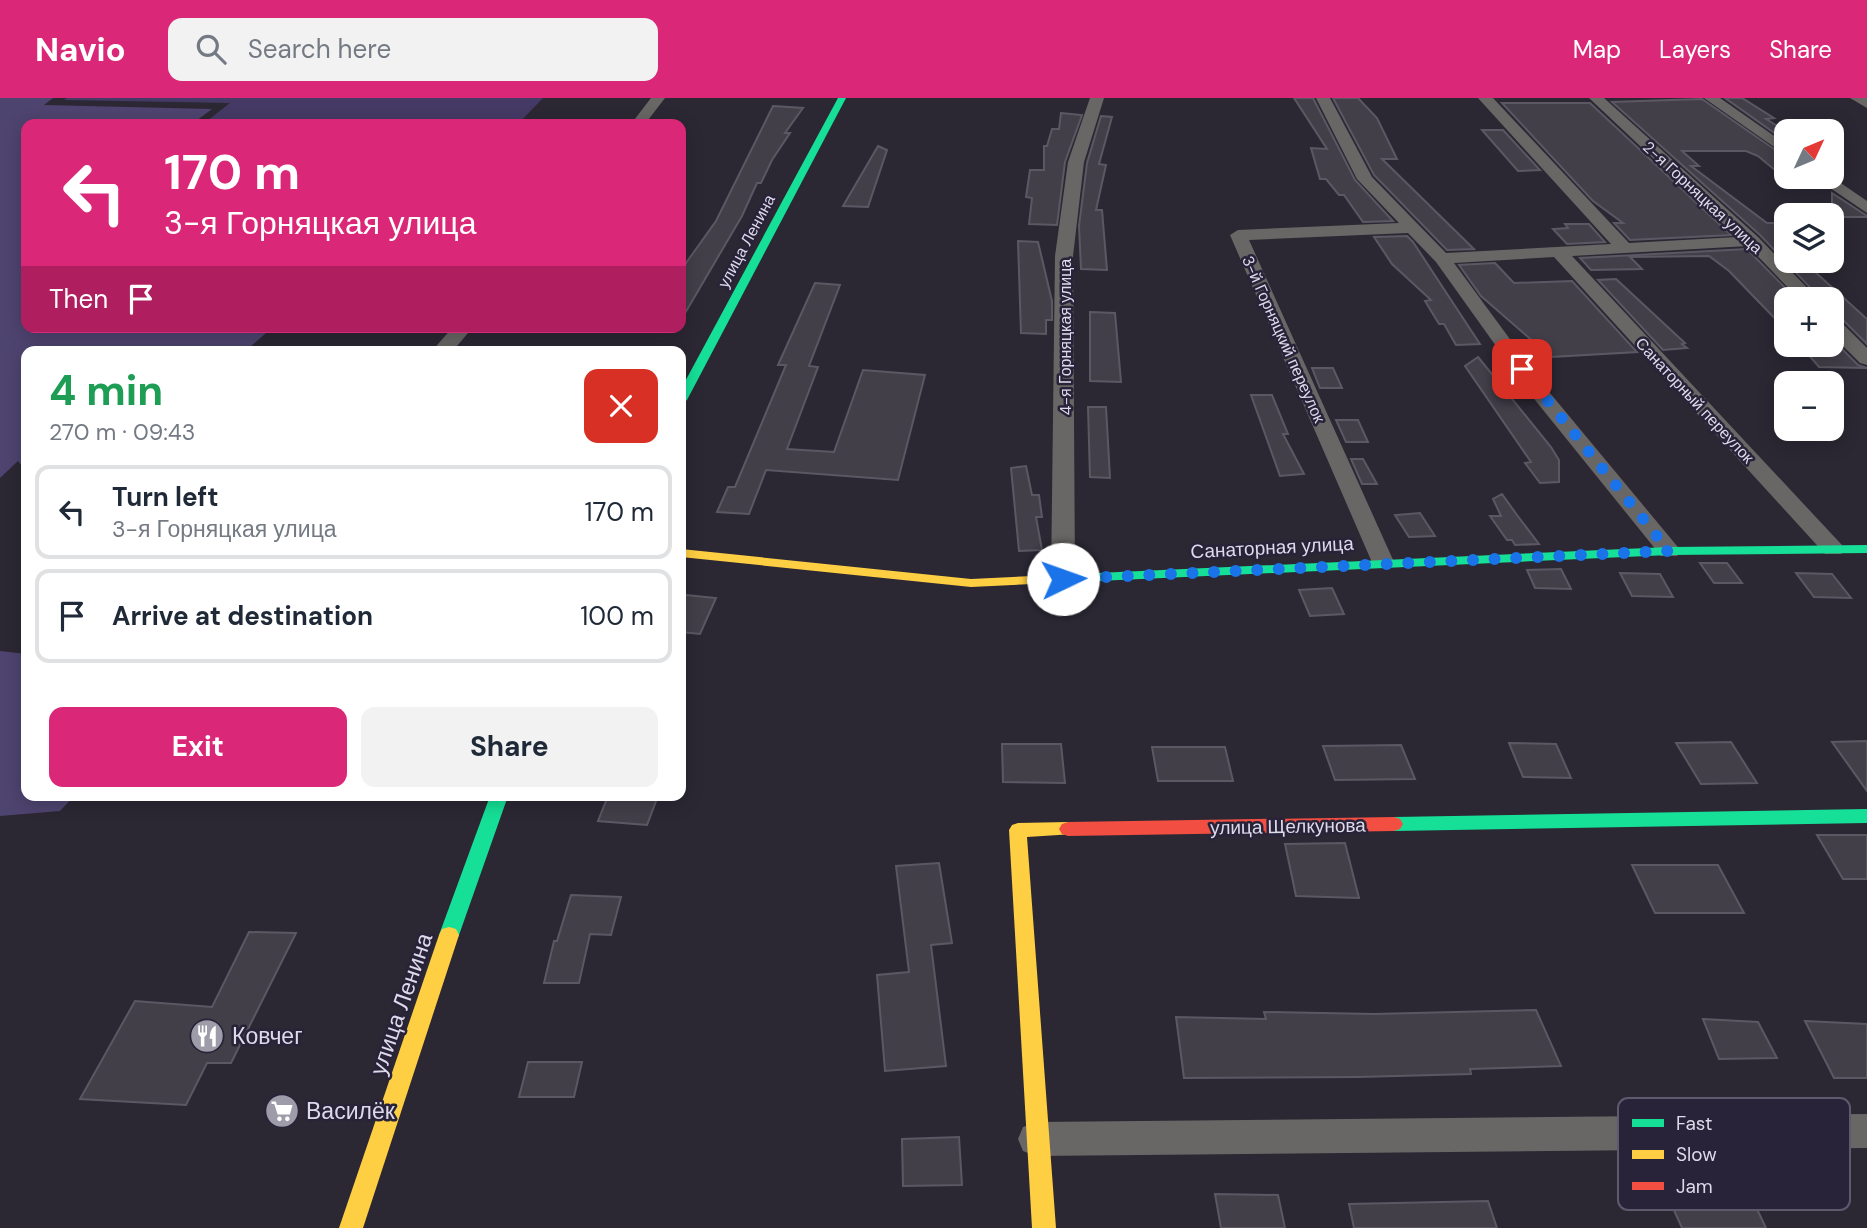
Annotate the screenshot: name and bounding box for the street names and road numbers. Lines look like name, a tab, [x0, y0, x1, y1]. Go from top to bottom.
street label: 2-я Горняцкая улица	[1638, 136, 1767, 258]
street label: улица Ленина	[713, 191, 780, 292]
street label: 3-й Горняцкий переулок	[1237, 252, 1330, 427]
street label: 4-я Горняцкая улица	[1055, 259, 1076, 415]
street label: Санаторный переулок	[1631, 333, 1759, 468]
street label: Санаторная улица	[1190, 531, 1355, 564]
street label: улица Щелкунова	[1210, 813, 1366, 840]
street label: улица Ленина	[363, 929, 439, 1079]

